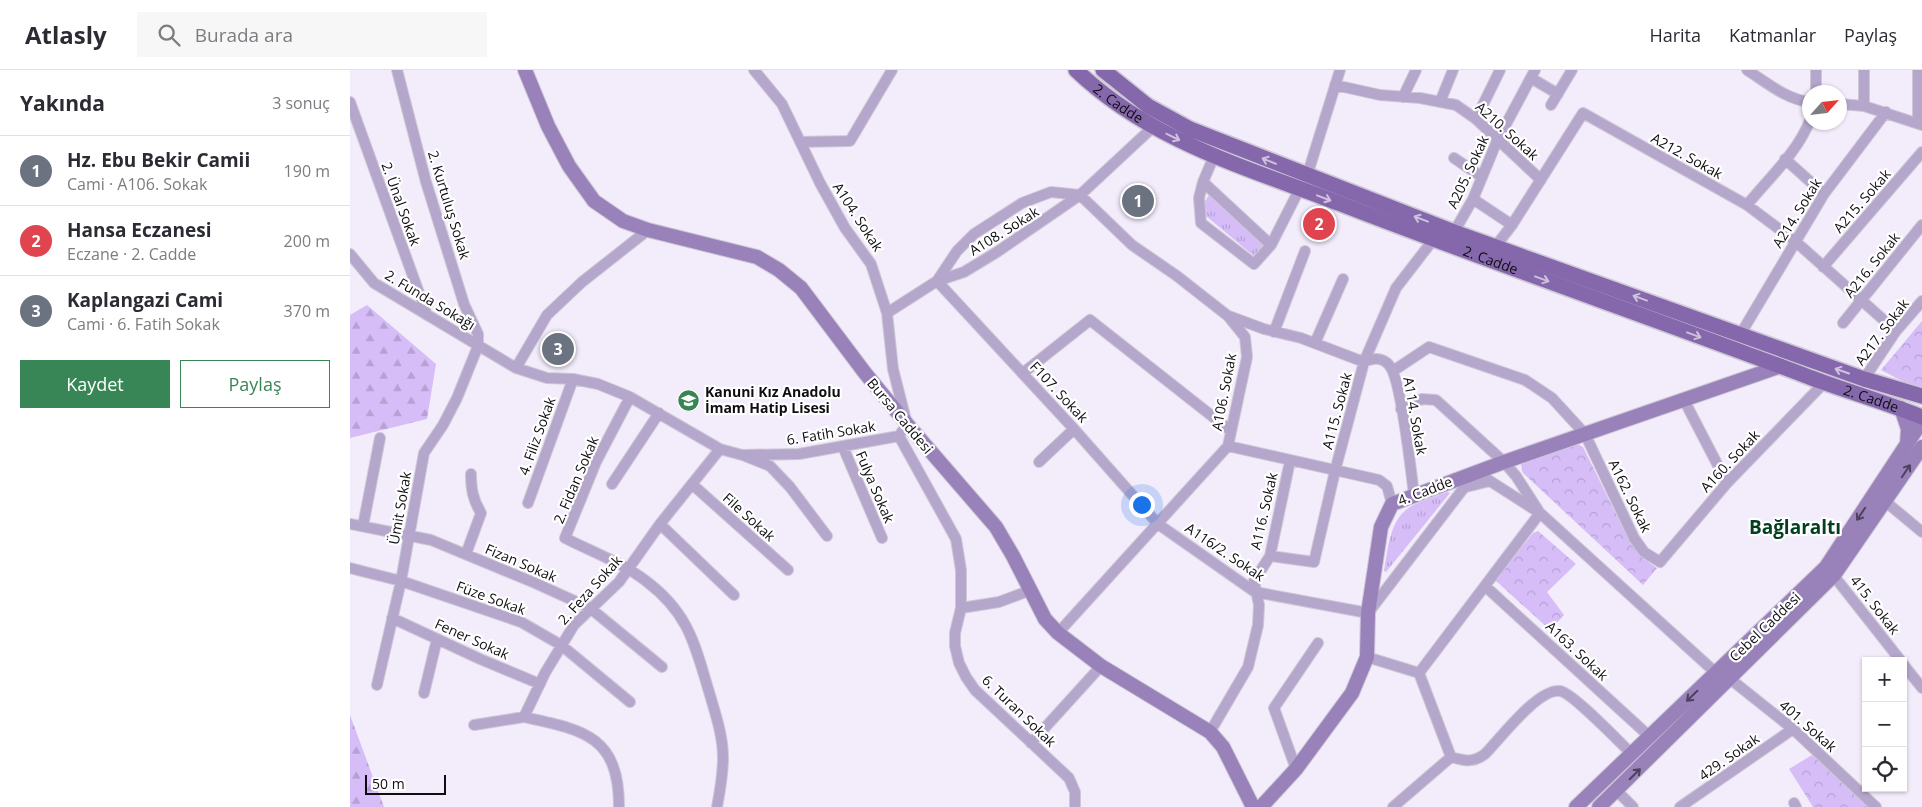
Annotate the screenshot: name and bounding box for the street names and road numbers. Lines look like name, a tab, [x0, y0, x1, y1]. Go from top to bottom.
street label: 2. Cadde	[1089, 79, 1147, 127]
street label: A210. Sokak	[1472, 97, 1543, 164]
street label: A212. Sokak	[1648, 128, 1727, 183]
street label: A205. Sokak	[1442, 131, 1493, 212]
street label: 2. Kurtuluş Sokak	[424, 148, 475, 262]
street label: 2. Ünal Sokak	[378, 159, 426, 249]
street label: A215. Sokak	[1829, 164, 1895, 237]
street label: A214. Sokak	[1768, 174, 1826, 251]
street label: A104. Sokak	[829, 179, 888, 255]
street label: A108. Sokak	[965, 201, 1043, 260]
street label: A216. Sokak	[1839, 228, 1904, 301]
street label: 2. Cadde	[1461, 241, 1521, 279]
street label: 2. Funda Sokağı	[382, 265, 479, 334]
street label: A217. Sokak	[1850, 294, 1913, 369]
street label: A106. Sokak	[1207, 351, 1240, 432]
street label: F107. Sokak	[1026, 357, 1093, 427]
street label: A115. Sokak	[1317, 370, 1356, 451]
street label: Bursa Caddesi	[863, 374, 938, 458]
street label: A114. Sokak	[1399, 375, 1432, 457]
street label: 2. Cadde	[1841, 380, 1902, 416]
street label: 4. Filiz Sokak	[514, 393, 560, 478]
street label: 6. Fatih Sokak	[785, 416, 877, 449]
street label: A160. Sokak	[1696, 425, 1764, 496]
street label: 2. Fidan Sokak	[549, 433, 603, 526]
street label: Fulya Sokak	[852, 448, 899, 526]
street label: A162. Sokak	[1605, 456, 1657, 536]
street label: Ümit Sokak	[384, 469, 415, 546]
street label: A116. Sokak	[1245, 470, 1282, 551]
street label: 4. Cadde	[1395, 471, 1455, 510]
street label: File Sokak	[719, 488, 780, 546]
street label: A116/2. Sokak	[1182, 518, 1269, 586]
street label: Fizan Sokak	[483, 539, 560, 586]
street label: 2. Feza Sokak	[553, 551, 626, 628]
street label: 415. Sokak	[1846, 571, 1905, 639]
street label: Füze Sokak	[454, 576, 529, 619]
street label: Cebel Caddesi	[1725, 588, 1804, 665]
street label: Fener Sokak	[432, 614, 513, 664]
street label: A163. Sokak	[1542, 617, 1613, 685]
street label: 6. Turan Sokak	[978, 670, 1061, 751]
street label: 401. Sokak	[1776, 696, 1841, 756]
street label: 429. Sokak	[1695, 728, 1763, 784]

